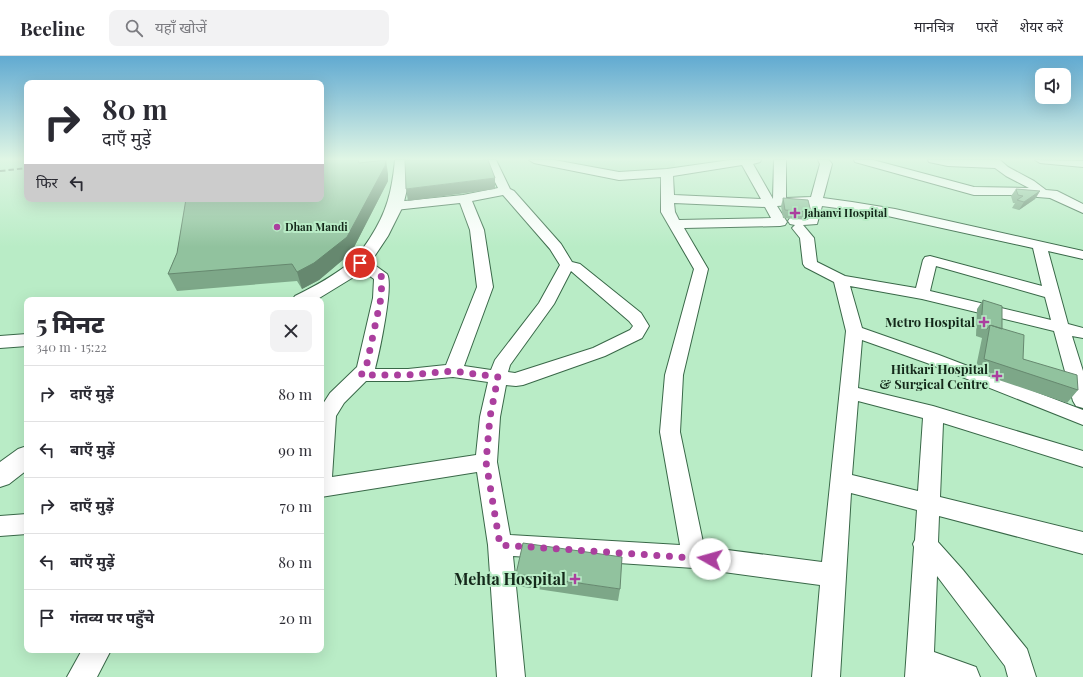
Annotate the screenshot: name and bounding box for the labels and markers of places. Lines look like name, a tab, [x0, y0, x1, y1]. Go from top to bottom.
place label: Jahanvi Hospital	[803, 205, 888, 220]
marker: Jahanvi Hospital	[789, 207, 801, 219]
place label: Dhan Mandi	[285, 219, 348, 234]
marker: Dhan Mandi	[272, 222, 282, 232]
pin	[343, 246, 377, 280]
place label: Metro Hospital	[885, 313, 975, 330]
marker: Metro Hospital	[978, 316, 990, 328]
place label: Hitkari Hospital & Surgical Centre	[880, 360, 988, 392]
marker: Hitkari Hospital & Surgical Centre	[991, 370, 1003, 382]
place label: Mehta Hospital	[454, 568, 566, 589]
marker: Mehta Hospital	[569, 573, 581, 585]

